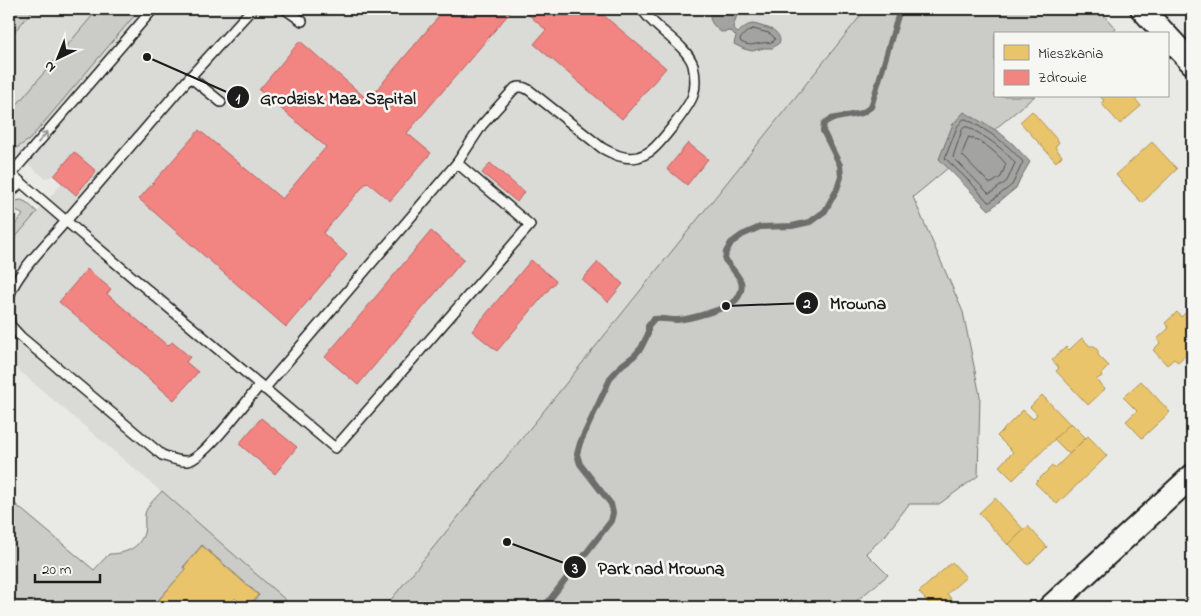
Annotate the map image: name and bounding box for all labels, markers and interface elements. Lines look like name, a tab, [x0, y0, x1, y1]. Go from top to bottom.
north arrow	[32, 32, 82, 82]
legend	[994, 32, 1168, 98]
text: Mieszkania	[1038, 43, 1103, 65]
text: N	[40, 56, 61, 77]
text: Zdrowie	[1038, 67, 1087, 89]
callout: Grodzisk Maz. Szpital	[225, 81, 426, 114]
text: Grodzisk Maz. Szpital	[260, 87, 416, 113]
text: 1	[236, 88, 241, 110]
one-way arrow	[37, 131, 48, 144]
callout: Mrowna	[794, 287, 896, 320]
text: Mrowna	[830, 292, 886, 318]
text: 2	[802, 293, 811, 315]
scale bar	[35, 551, 100, 583]
callout: Park nad Mrowną	[562, 551, 734, 584]
text: Park nad Mrowną	[598, 557, 725, 583]
text: 3	[571, 558, 578, 580]
text: 20 m	[42, 559, 72, 581]

